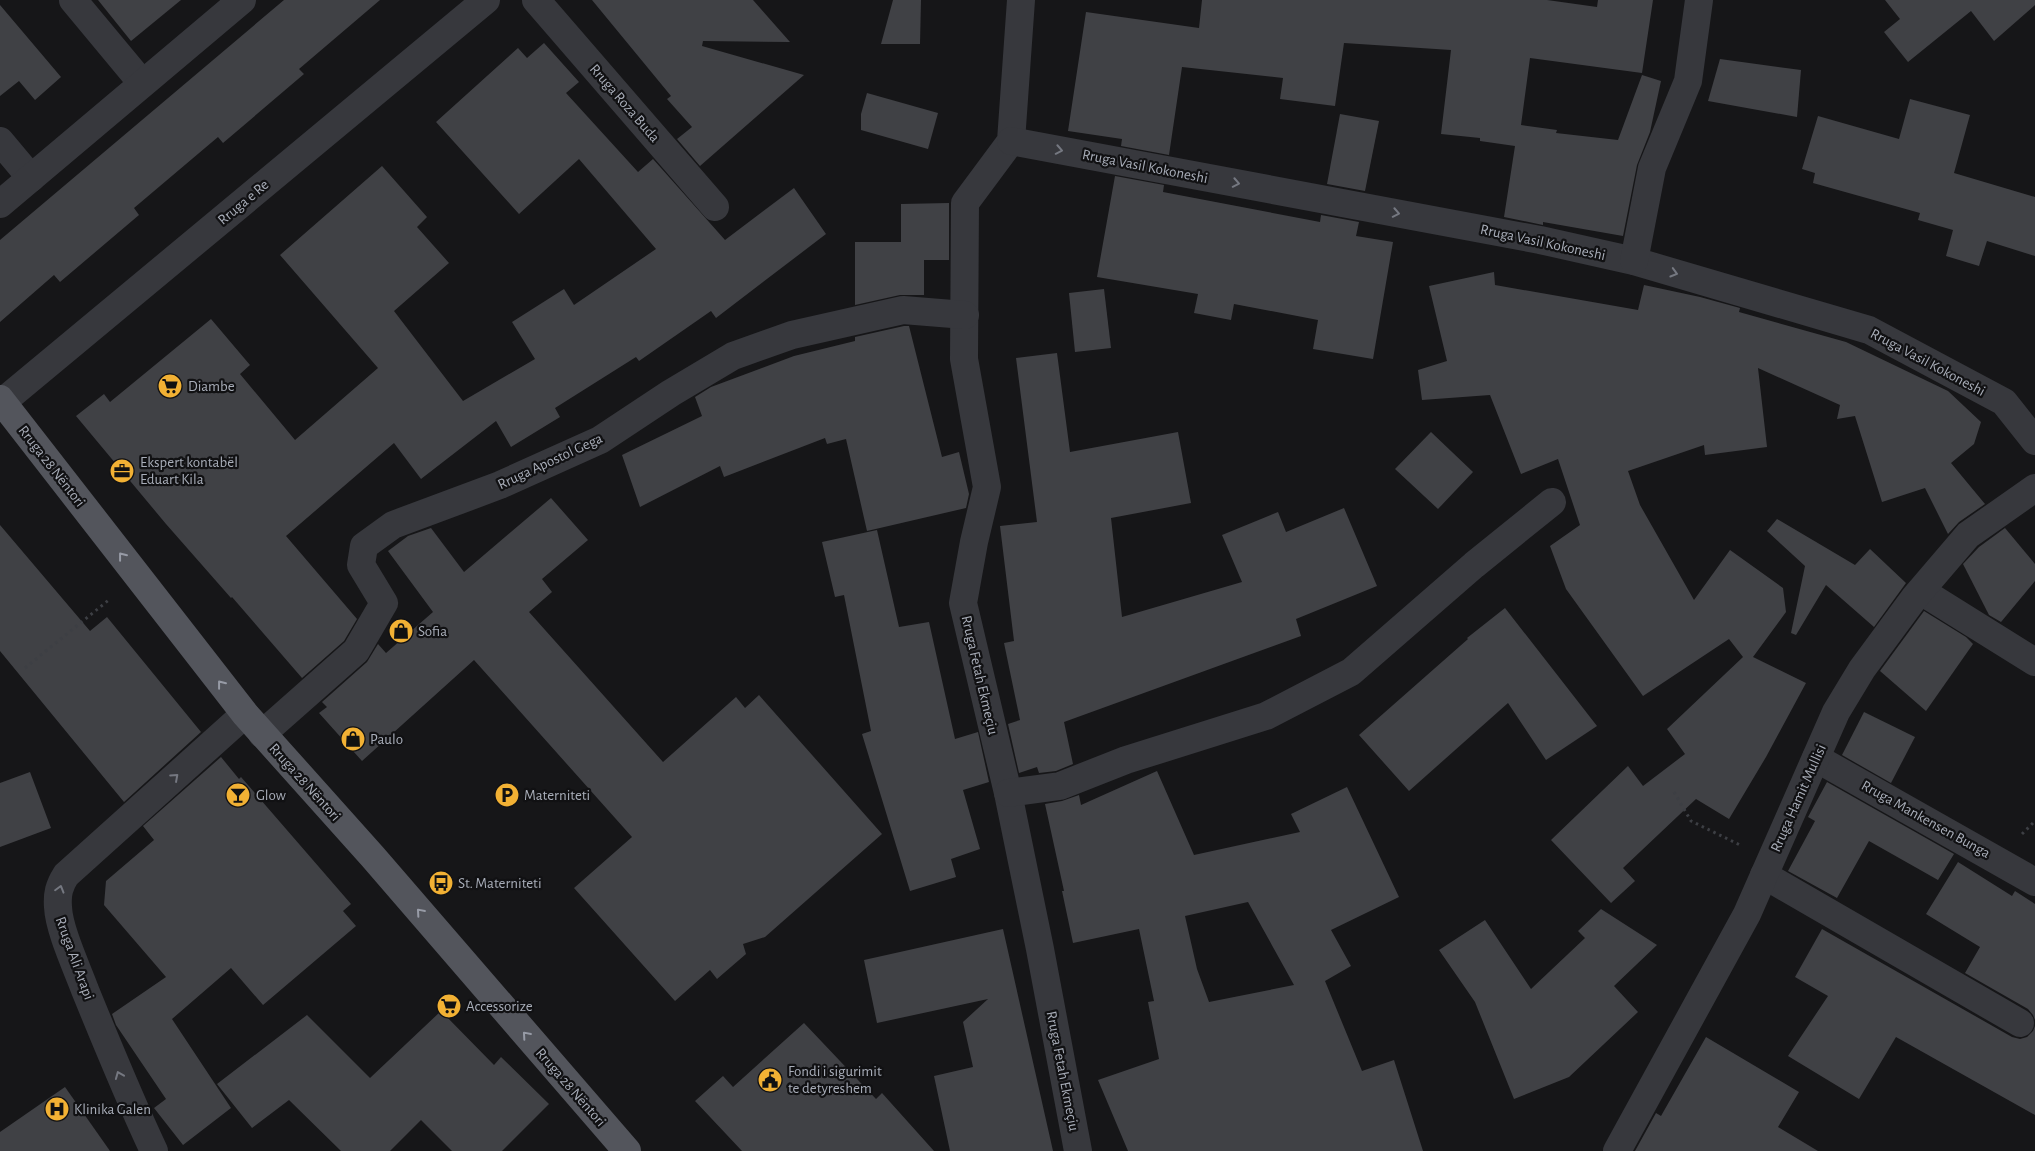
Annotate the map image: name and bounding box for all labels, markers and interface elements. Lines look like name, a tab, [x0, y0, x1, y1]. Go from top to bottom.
street label: Rruga Roza Buda	[587, 61, 662, 145]
one-way arrow	[1055, 144, 1064, 154]
street label: Rruga Vasil Kokoneshi	[1081, 147, 1209, 186]
street label: Rruga e Re	[215, 177, 272, 228]
one-way arrow	[1232, 177, 1241, 188]
one-way arrow	[1391, 207, 1400, 217]
street label: Rruga Vasil Kokoneshi	[1479, 222, 1607, 263]
one-way arrow	[1670, 267, 1678, 277]
street label: Rruga Vasil Kokoneshi	[1868, 326, 1988, 399]
supermarket icon: Diambe	[157, 373, 183, 399]
place label: Diambe	[188, 379, 235, 394]
street label: Rruga 28 Nëntori	[15, 423, 88, 510]
street label: Rruga Apostol Gega	[496, 431, 605, 492]
place label: Ekspert kontabël Eduart Kila	[140, 455, 238, 487]
office icon: Ekspert kontabël Eduart Kila	[109, 458, 135, 484]
one-way arrow	[119, 552, 128, 561]
street label: Rruga Fetah Ekmeçiu	[958, 614, 1001, 737]
shop icon: Sofia	[388, 618, 414, 644]
place label: Sofia	[418, 624, 447, 639]
one-way arrow	[219, 681, 227, 690]
shop icon: Paulo	[340, 726, 366, 752]
place label: Paulo	[370, 732, 403, 747]
street label: Rruga 28 Nëntori	[266, 741, 343, 824]
street label: Rruga Hamit Mullisi	[1768, 742, 1829, 854]
one-way arrow	[170, 773, 179, 782]
street label: Rruga Mankensen Bunga	[1859, 778, 1993, 861]
bar icon: Glow	[225, 782, 251, 808]
parking icon: Materniteti	[494, 782, 520, 808]
place label: Glow	[256, 788, 286, 803]
place label: Materniteti	[524, 788, 590, 803]
bus stop icon: St. Materniteti	[428, 870, 454, 896]
place label: St. Materniteti	[458, 876, 542, 891]
one-way arrow	[54, 885, 64, 894]
one-way arrow	[417, 909, 426, 918]
street label: Rruga Ali Arapi	[53, 915, 96, 1002]
supermarket icon: Accessorize	[436, 993, 462, 1019]
place label: Accessorize	[466, 999, 533, 1014]
street label: Rruga Fetah Ekmeçiu	[1044, 1010, 1082, 1133]
one-way arrow	[523, 1031, 532, 1040]
street label: Rruga 28 Nëntori	[533, 1045, 609, 1129]
place label: Fondi i sigurimit te detyreshem	[788, 1064, 882, 1096]
public building icon: Fondi i sigurimit te detyreshem	[757, 1067, 783, 1093]
one-way arrow	[115, 1071, 126, 1080]
hospital icon: Klinika Galen	[44, 1096, 70, 1122]
place label: Klinika Galen	[74, 1102, 151, 1117]

